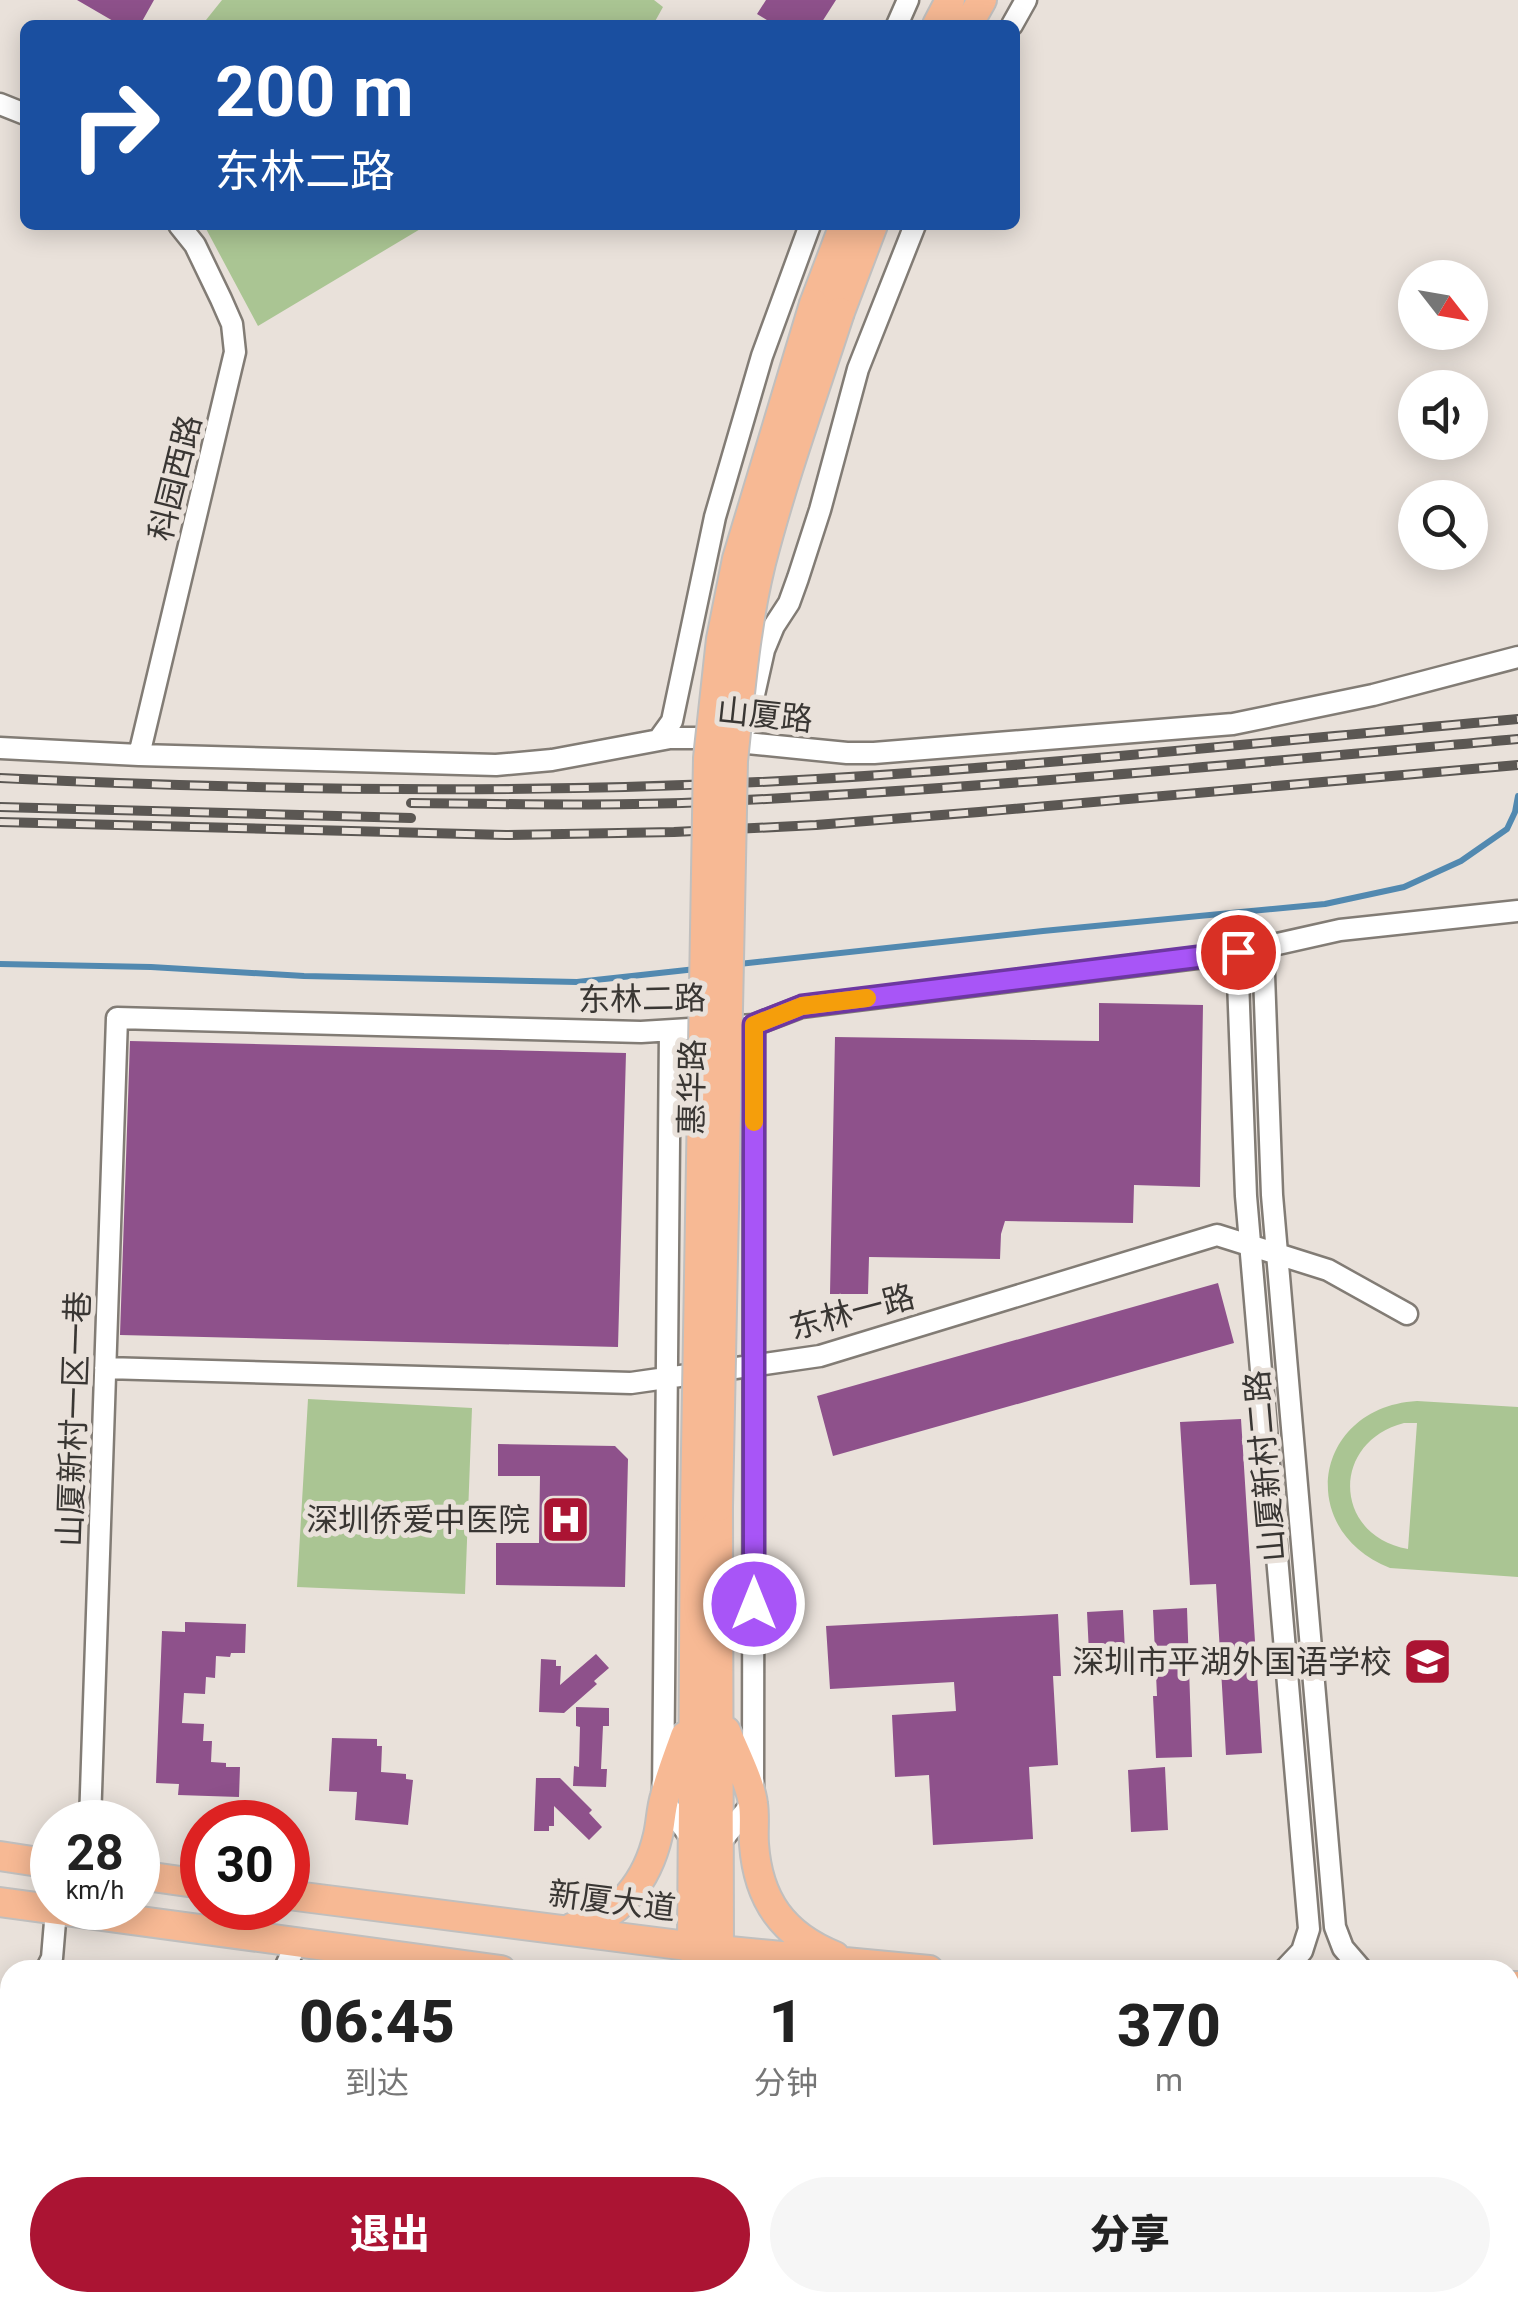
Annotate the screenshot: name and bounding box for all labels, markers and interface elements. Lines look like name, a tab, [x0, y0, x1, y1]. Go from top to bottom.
text: 200 m	[215, 51, 414, 133]
icon: right	[50, 60, 180, 190]
text: 东林二路	[215, 145, 395, 198]
north arrow	[1398, 260, 1488, 350]
map controls	[1398, 260, 1488, 570]
button: sound	[1398, 370, 1488, 460]
street label: 科园西路	[141, 411, 209, 545]
button: search	[1398, 480, 1488, 570]
street label: 山厦路	[715, 691, 815, 739]
pin	[1196, 910, 1281, 995]
icon: arrive	[1211, 925, 1266, 980]
street label: 东林二路	[578, 979, 706, 1019]
street label: 惠华路	[672, 1039, 712, 1135]
street label: 东林一路	[785, 1277, 919, 1347]
street label: 山厦新村一区一巷	[51, 1290, 97, 1548]
street label: 山厦新村二路	[1238, 1369, 1292, 1563]
hospital icon: 深圳侨爱中医院	[539, 1494, 591, 1546]
place label: 深圳侨爱中医院	[306, 1501, 530, 1539]
position arrow	[702, 1552, 806, 1656]
school or university icon: 深圳市平湖外国语学校	[1401, 1636, 1453, 1688]
place label: 深圳市平湖外国语学校	[1072, 1643, 1392, 1681]
speed limit sign: 30	[180, 1800, 310, 1930]
text: 28	[66, 1824, 124, 1882]
street label: 新厦大道	[546, 1874, 678, 1928]
text: km/h	[66, 1876, 124, 1905]
text: 06:45	[299, 1986, 455, 2057]
text: 1	[769, 1986, 803, 2057]
text: 370	[1117, 1990, 1221, 2061]
text: m	[1155, 2061, 1183, 2099]
text: 到达	[345, 2064, 409, 2102]
text: 分钟	[754, 2064, 818, 2102]
button: 退出	[30, 2177, 750, 2292]
button: 分享	[770, 2177, 1490, 2292]

